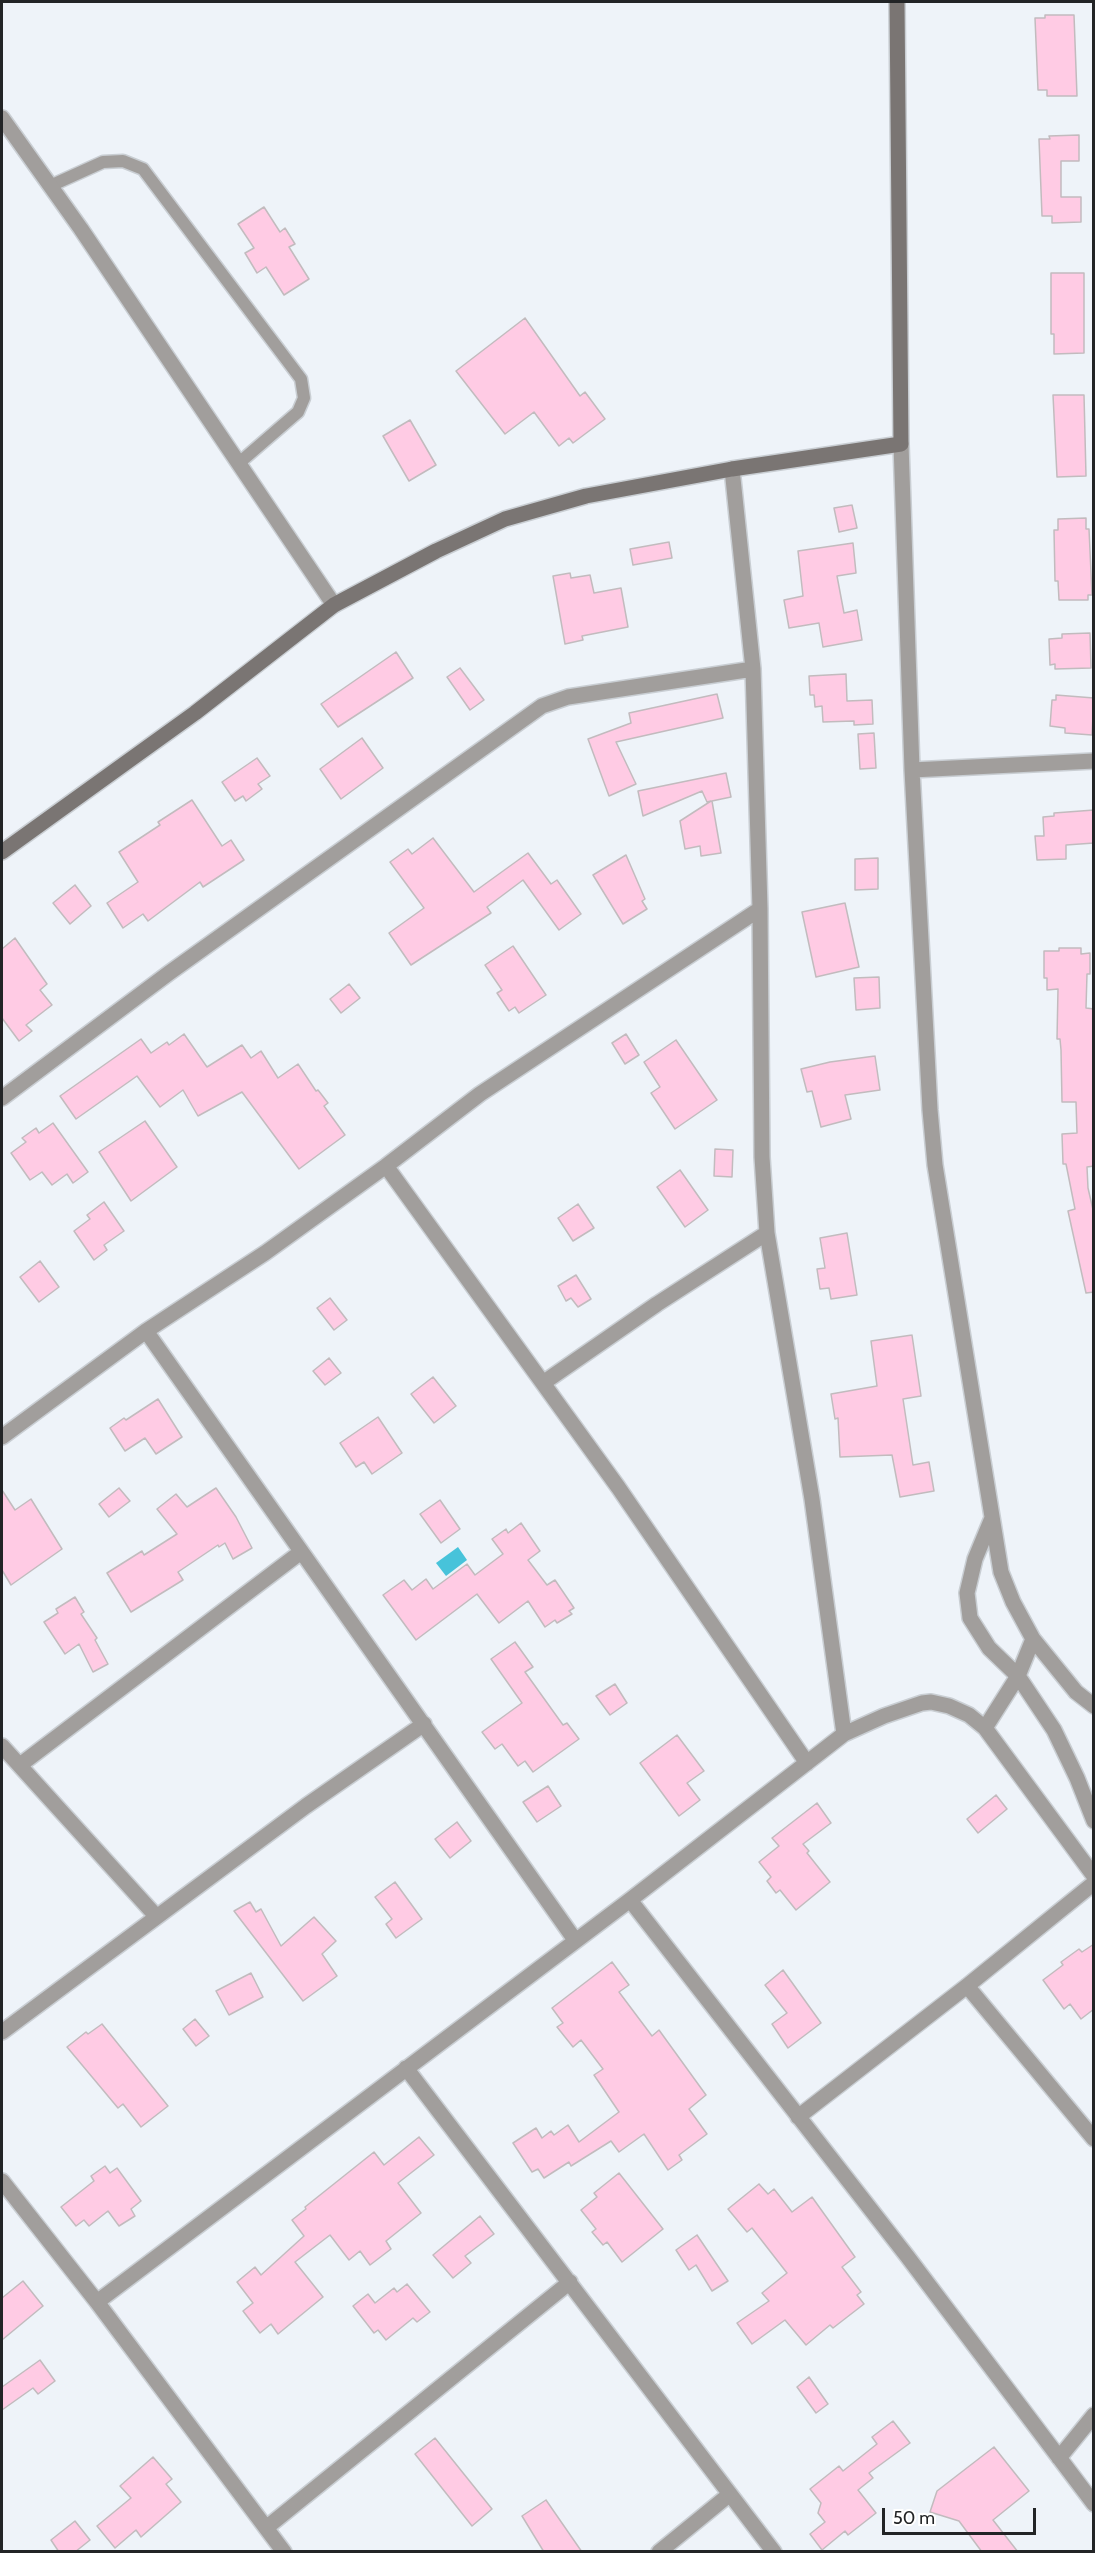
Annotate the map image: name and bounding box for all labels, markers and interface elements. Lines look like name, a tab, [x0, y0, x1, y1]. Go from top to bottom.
scale bar	[885, 2496, 1040, 2534]
text: 50 m	[893, 2507, 935, 2529]

